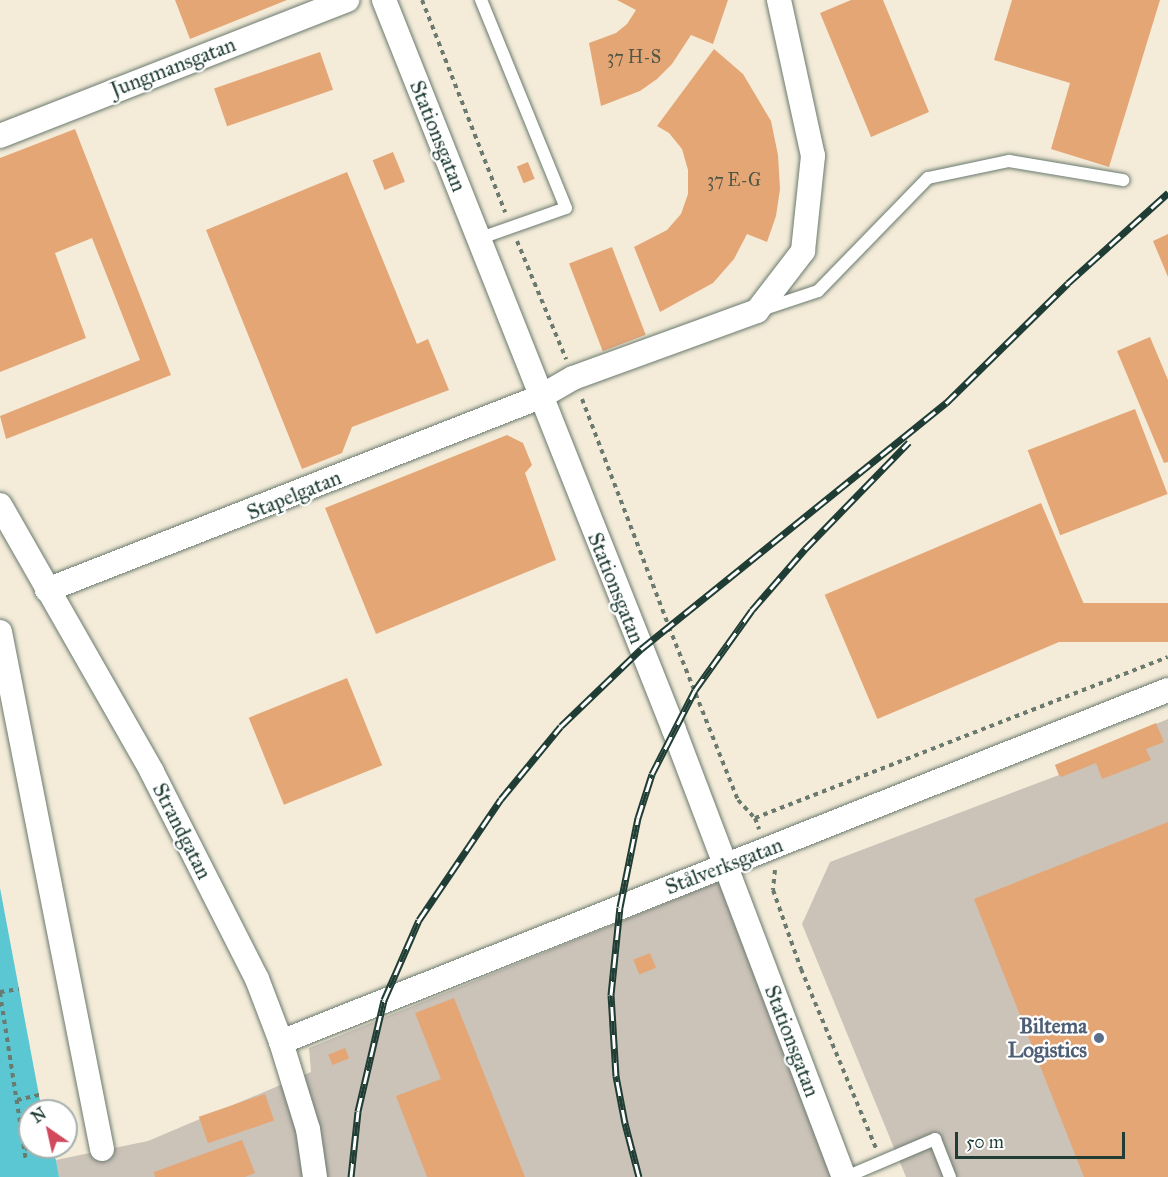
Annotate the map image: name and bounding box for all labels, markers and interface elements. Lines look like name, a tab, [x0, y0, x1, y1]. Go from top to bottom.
street label: Jungmansgatan	[107, 32, 239, 102]
house number: 37 H-S	[607, 46, 661, 68]
street label: Stationsgatan	[404, 77, 472, 195]
house number: 37 E-G	[707, 169, 761, 191]
street label: Stapelgatan	[243, 465, 345, 525]
street label: Stationsgatan	[582, 529, 650, 647]
street label: Strandgatan	[147, 779, 217, 883]
street label: Stålverksgatan	[662, 832, 786, 900]
street label: Stationsgatan	[759, 982, 825, 1100]
place label: Biltema Logistics	[1008, 1013, 1087, 1063]
marker: Biltema Logistics	[1092, 1031, 1106, 1045]
north arrow	[18, 1099, 78, 1159]
text: N	[28, 1104, 50, 1127]
scale bar	[958, 1120, 1128, 1158]
text: 50 m	[966, 1131, 1004, 1153]

